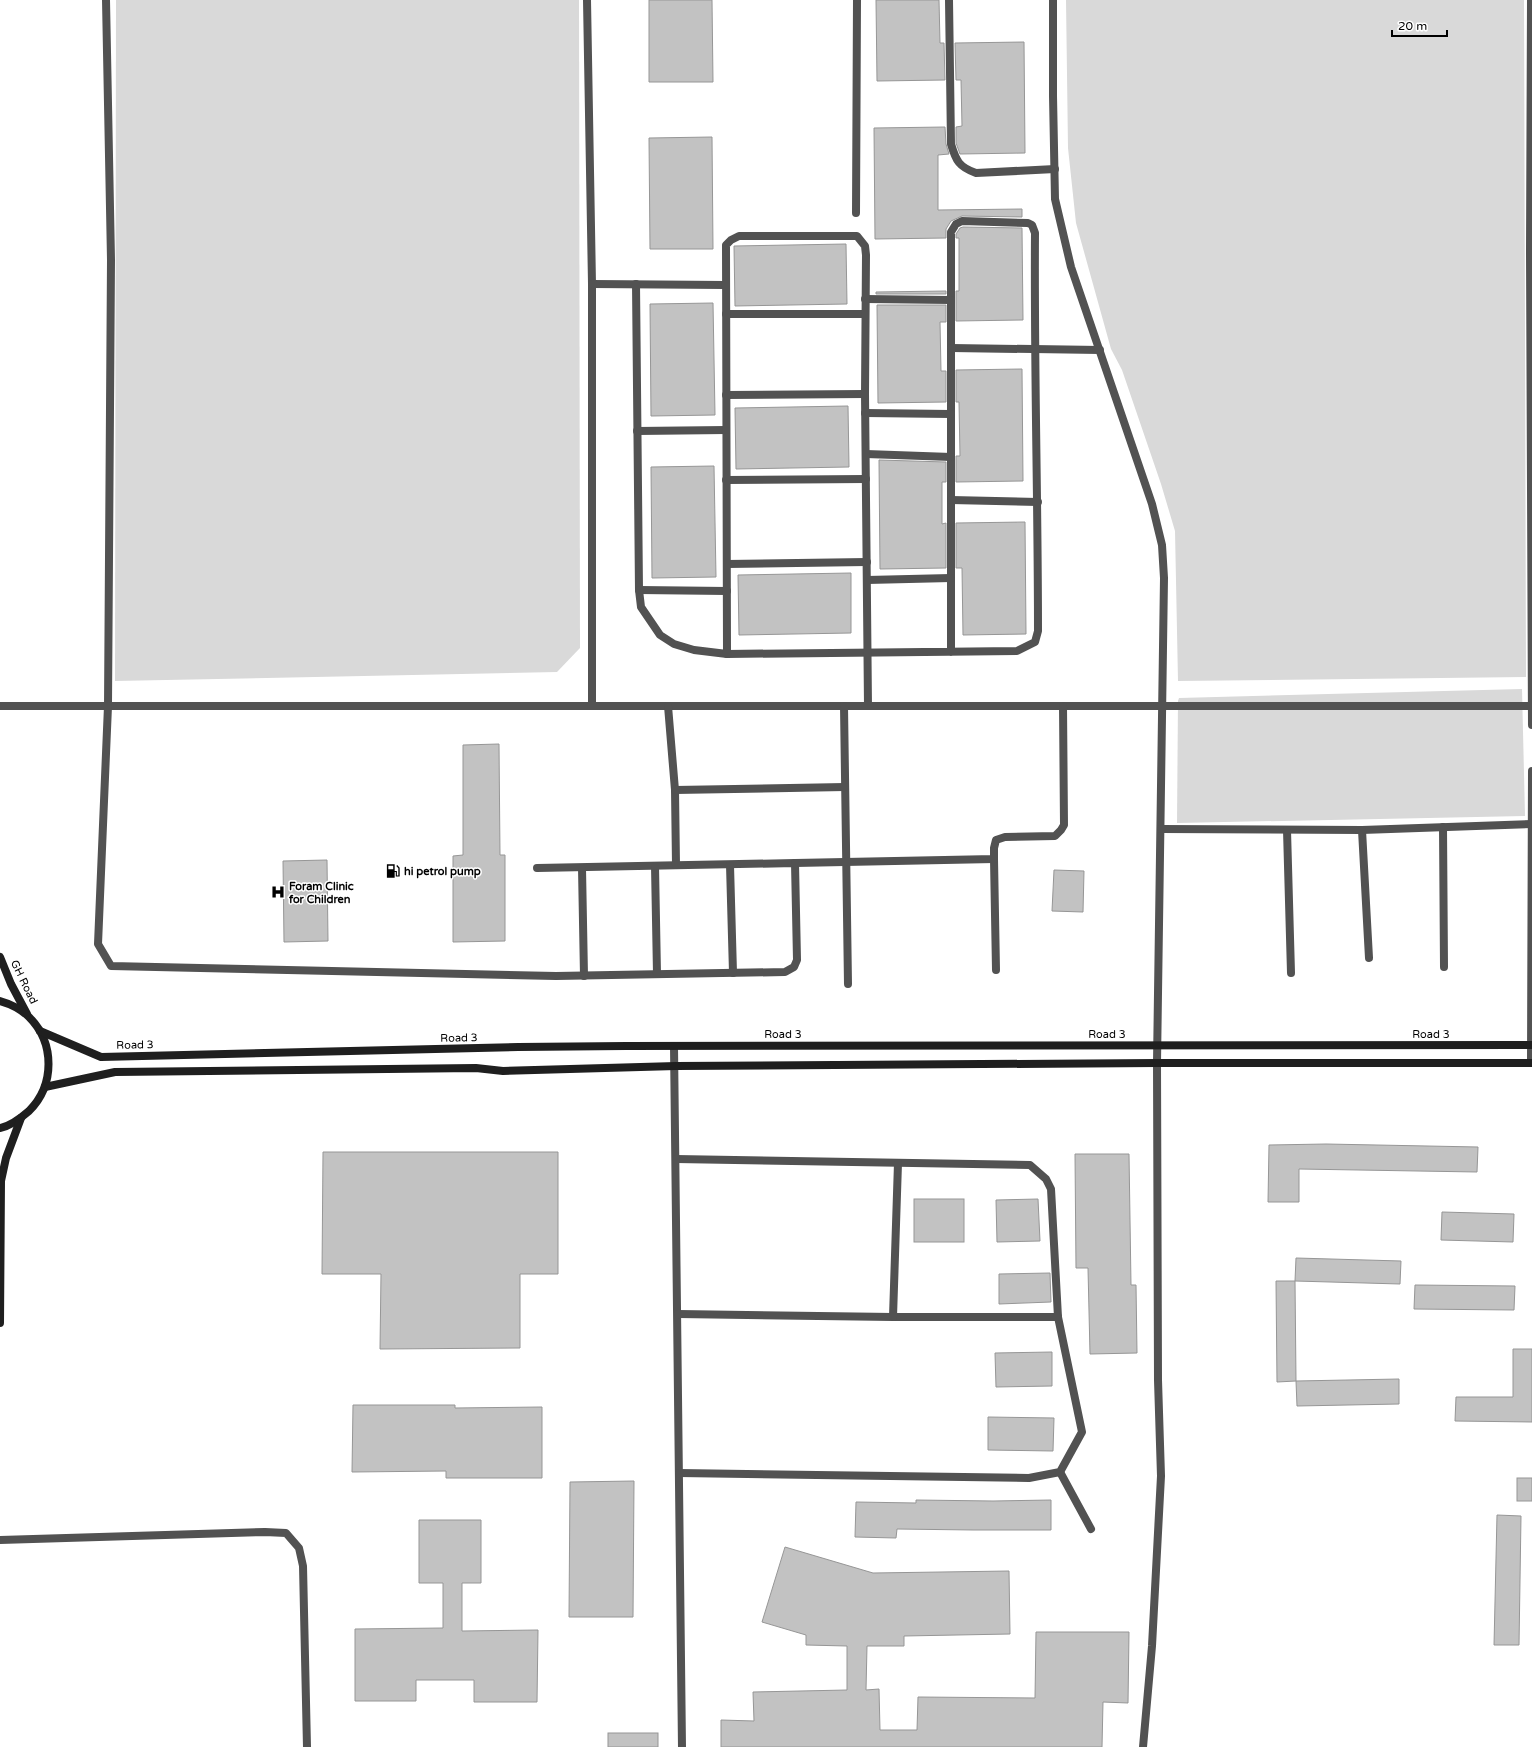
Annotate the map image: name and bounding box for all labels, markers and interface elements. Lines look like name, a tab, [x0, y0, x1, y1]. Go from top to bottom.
scale bar	[1392, 12, 1447, 38]
text: 20 m	[1398, 19, 1427, 33]
fuel station icon: hi petrol pump	[385, 863, 401, 879]
place label: hi petrol pump	[404, 865, 481, 879]
place label: Foram Clinic for Children	[288, 880, 354, 906]
hospital icon: Foram Clinic for Children	[270, 884, 286, 900]
street label: GH Road	[8, 958, 40, 1006]
street label: Road 3	[764, 1028, 802, 1041]
street label: Road 3	[1088, 1028, 1126, 1041]
street label: Road 3	[1412, 1028, 1450, 1041]
street label: Road 3	[440, 1031, 478, 1045]
street label: Road 3	[116, 1038, 154, 1052]

